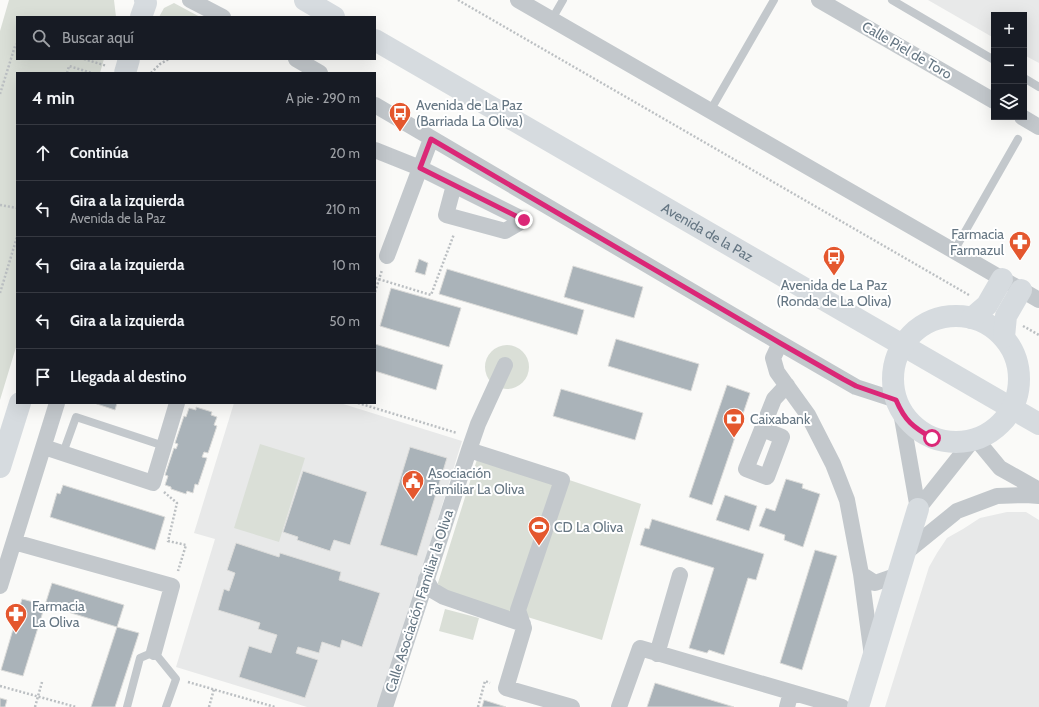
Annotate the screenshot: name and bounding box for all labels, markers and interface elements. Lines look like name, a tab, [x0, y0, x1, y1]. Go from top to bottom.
map controls	[991, 12, 1027, 120]
button: +	[991, 12, 1027, 48]
search box	[16, 16, 376, 60]
street label: Calle Piel de Toro	[859, 17, 955, 83]
icon: search	[30, 27, 52, 49]
text: Buscar aquí	[62, 29, 134, 47]
button: −	[991, 48, 1027, 84]
button: layers	[991, 84, 1027, 120]
text: 4 min	[32, 88, 75, 108]
text: A pie · 290 m	[286, 90, 360, 106]
place label: Avenida de La Paz (Barriada La Oliva)	[416, 96, 523, 130]
bus stop icon: Avenida de La Paz (Barriada La Oliva)	[387, 100, 413, 133]
icon: ahead	[32, 142, 54, 164]
text: Continúa	[70, 144, 128, 162]
text: 20 m	[330, 145, 360, 161]
text: Gira a la izquierda	[70, 192, 184, 210]
icon: left	[32, 198, 54, 220]
street label: Avenida de la Paz	[658, 199, 757, 266]
text: 210 m	[326, 201, 360, 217]
text: Avenida de la Paz	[70, 210, 166, 226]
route end	[515, 211, 533, 229]
place label: Farmacia Farmazul	[950, 225, 1005, 259]
pharmacy icon: Farmacia Farmazul	[1007, 229, 1033, 262]
bus stop icon: Avenida de La Paz (Ronda de La Oliva)	[821, 244, 847, 277]
icon: left	[32, 254, 54, 276]
text: Gira a la izquierda	[70, 256, 184, 274]
text: 10 m	[332, 257, 360, 273]
place label: Avenida de La Paz (Ronda de La Oliva)	[776, 276, 892, 310]
icon: left	[32, 310, 54, 332]
text: Gira a la izquierda	[70, 312, 184, 330]
text: 50 m	[330, 313, 360, 329]
icon: arrive	[32, 366, 54, 388]
text: Llegada al destino	[70, 368, 186, 386]
bank icon: Caixabank	[721, 406, 747, 439]
place label: Caixabank	[750, 410, 811, 428]
route start	[923, 429, 941, 447]
place label: Asociación Familiar La Oliva	[428, 464, 525, 498]
public building icon: Asociación Familiar La Oliva	[400, 468, 426, 501]
street label: Calle Asociación Familiar la Oliva	[381, 507, 457, 695]
sports icon: CD La Oliva	[526, 514, 552, 547]
place label: CD La Oliva	[554, 518, 624, 536]
place label: Farmacia La Oliva	[32, 597, 85, 631]
pharmacy icon: Farmacia La Oliva	[3, 601, 29, 634]

